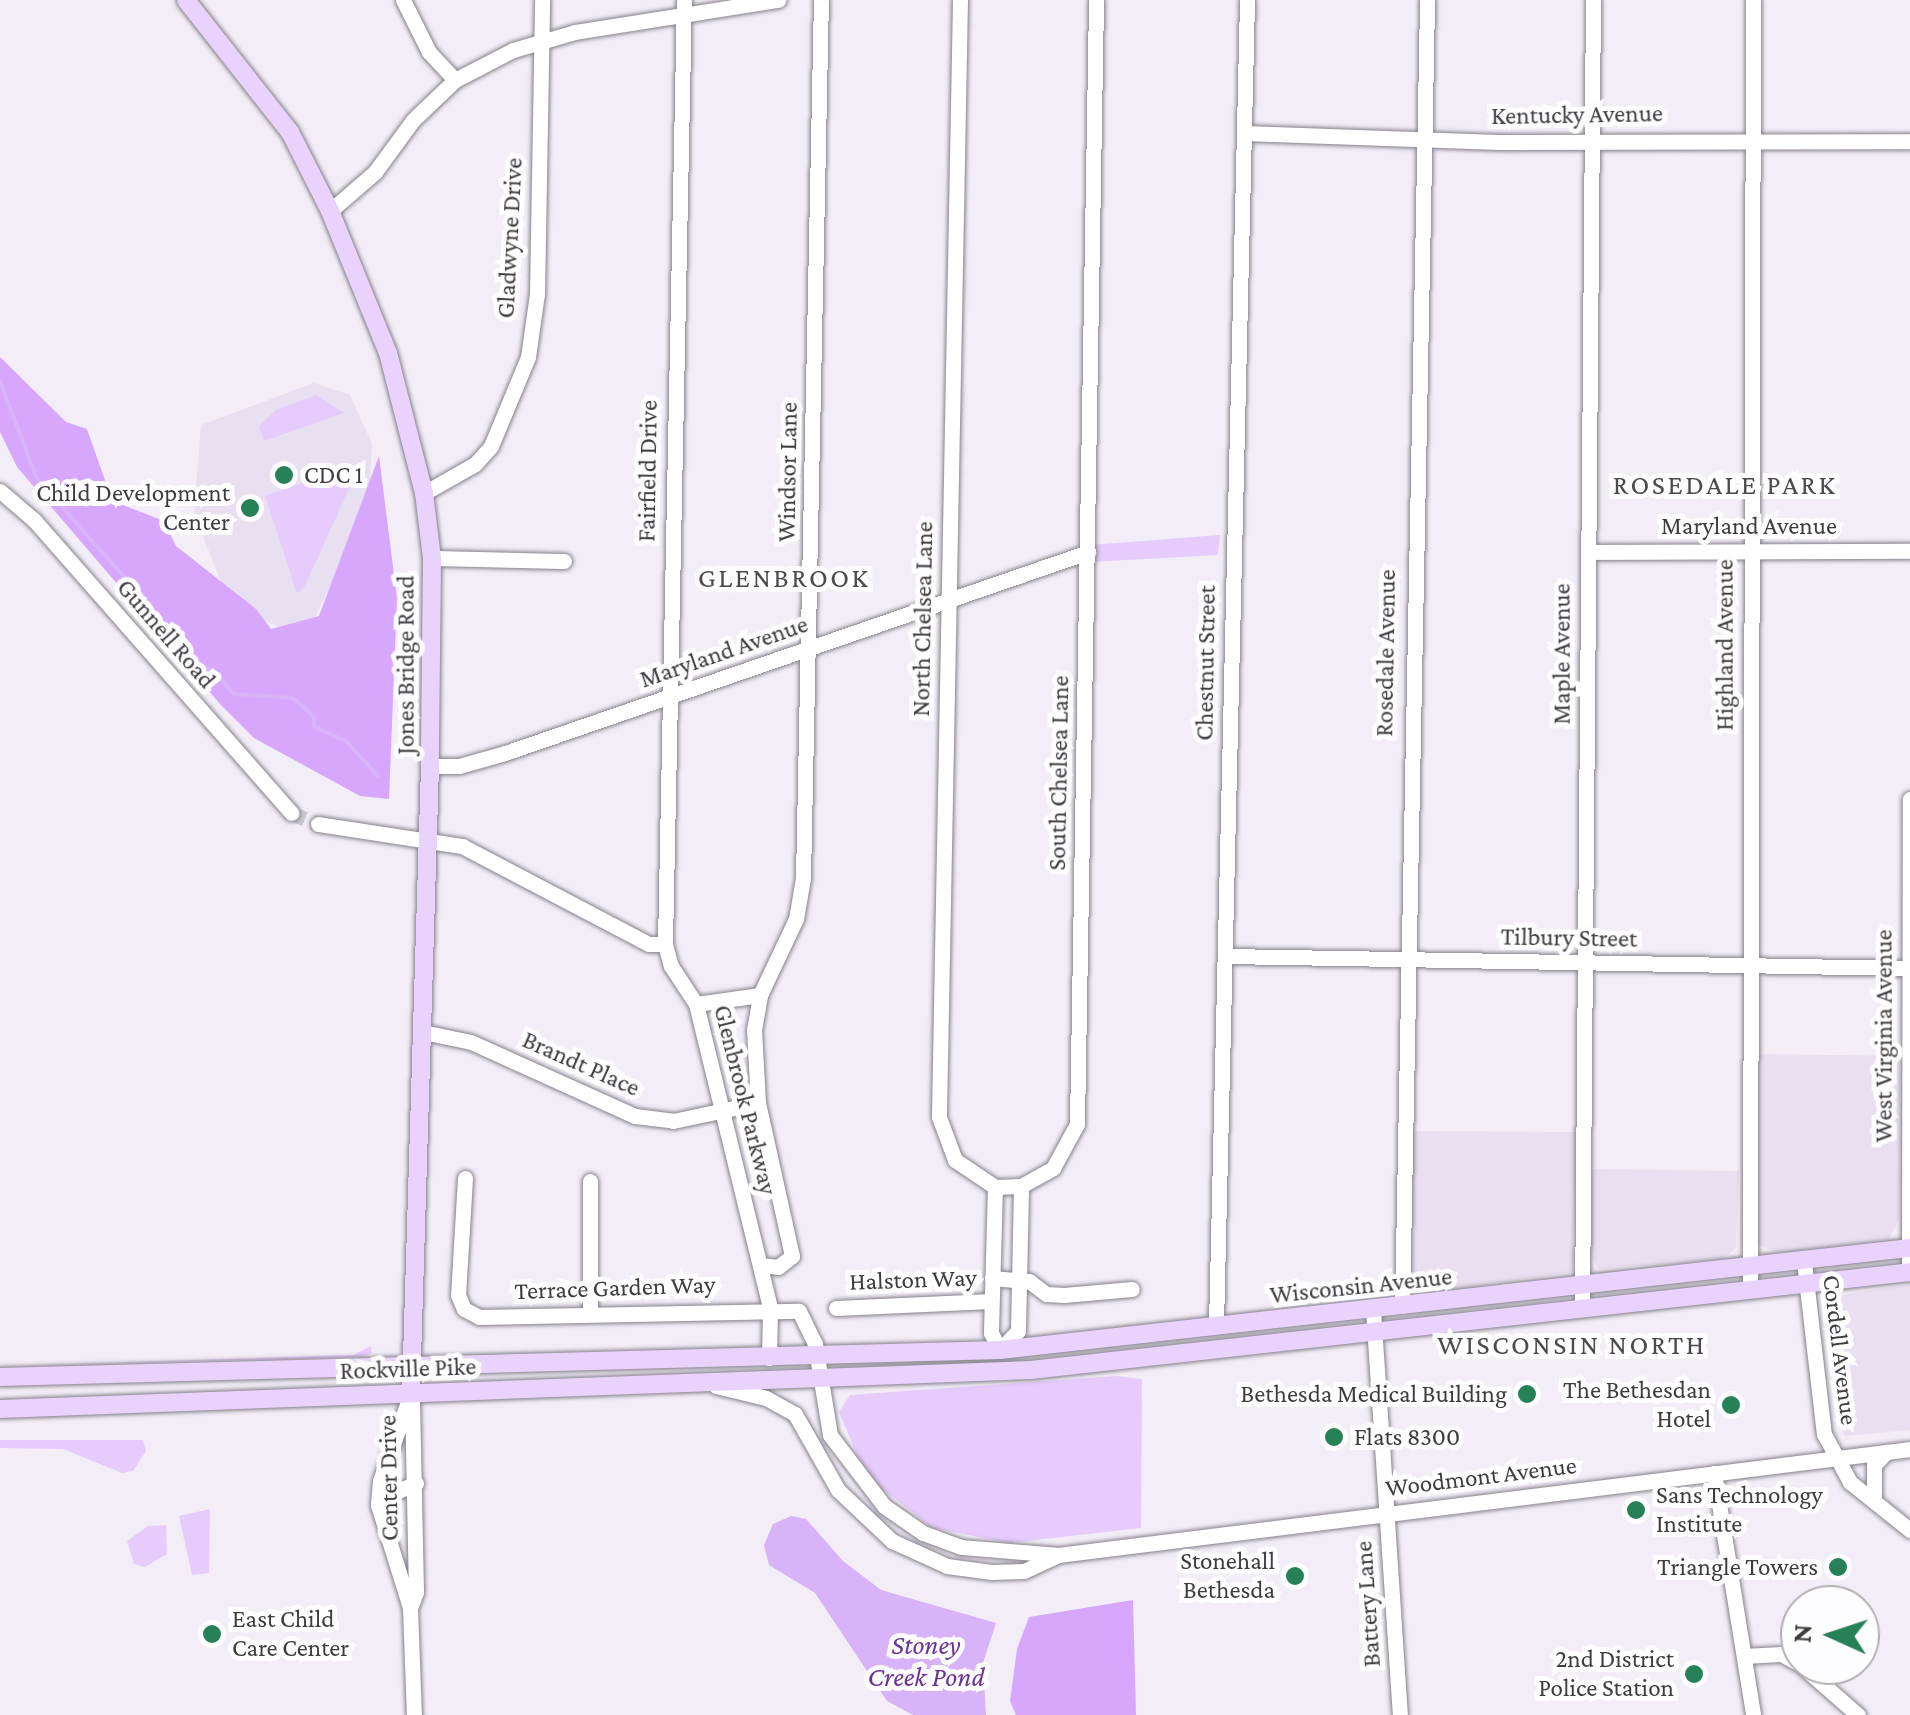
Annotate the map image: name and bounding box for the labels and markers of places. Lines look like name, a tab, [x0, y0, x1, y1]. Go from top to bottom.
place label: CDC 1	[304, 460, 363, 490]
marker: CDC 1	[273, 464, 295, 486]
place label: Child Development Center	[36, 479, 230, 538]
marker: Child Development Center	[239, 497, 261, 519]
place label: The Bethesdan Hotel	[1563, 1376, 1711, 1435]
place label: Bethesda Medical Building	[1241, 1379, 1507, 1409]
marker: Bethesda Medical Building	[1516, 1383, 1538, 1405]
marker: The Bethesdan Hotel	[1720, 1394, 1742, 1416]
place label: Flats 8300	[1354, 1422, 1460, 1452]
marker: Flats 8300	[1323, 1426, 1345, 1448]
place label: Sans Technology Institute	[1656, 1481, 1823, 1540]
marker: Sans Technology Institute	[1625, 1499, 1647, 1521]
place label: Stonehall Bethesda	[1180, 1547, 1275, 1606]
place label: Triangle Towers	[1657, 1552, 1818, 1582]
marker: Triangle Towers	[1827, 1556, 1849, 1578]
marker: Stonehall Bethesda	[1284, 1565, 1306, 1587]
place label: East Child Care Center	[232, 1605, 349, 1664]
marker: East Child Care Center	[201, 1623, 223, 1645]
place label: 2nd District Police Station	[1538, 1645, 1674, 1704]
marker: 2nd District Police Station	[1683, 1663, 1705, 1685]

